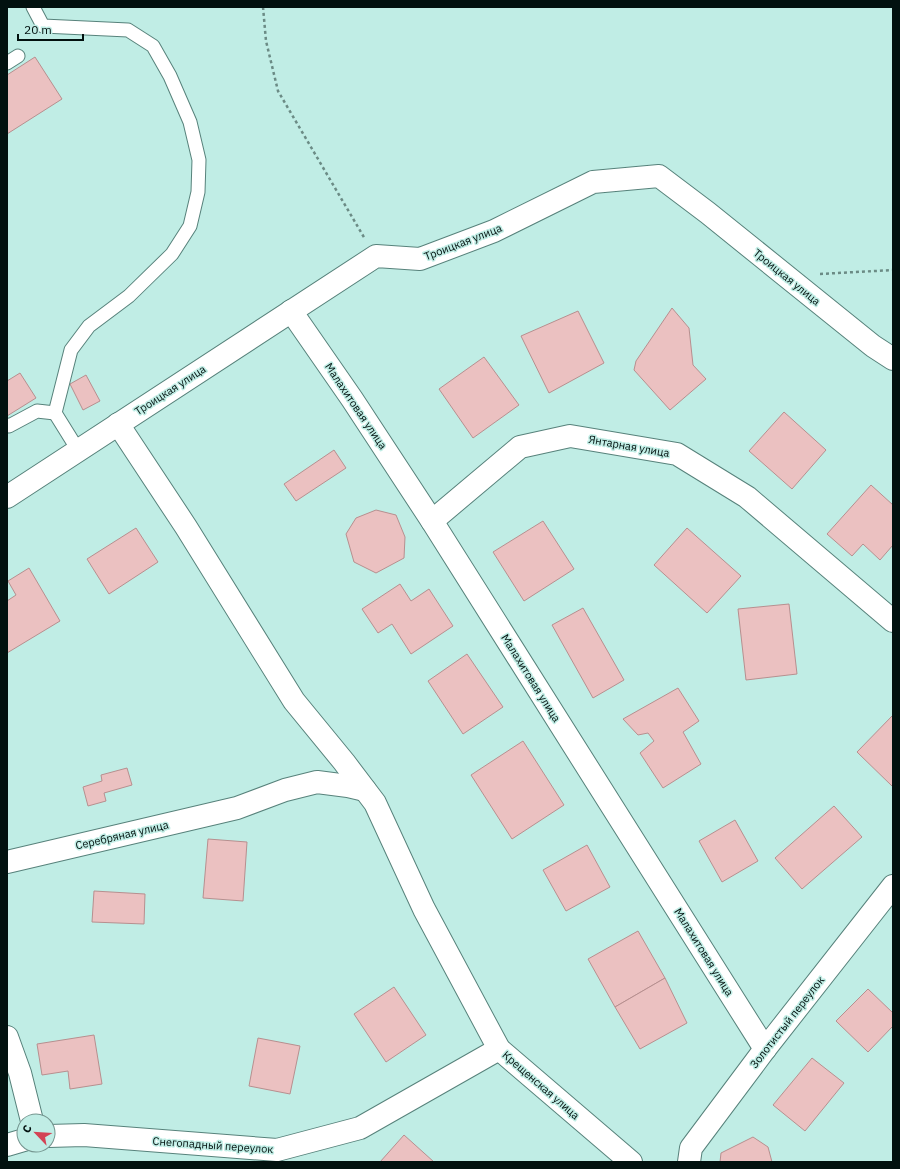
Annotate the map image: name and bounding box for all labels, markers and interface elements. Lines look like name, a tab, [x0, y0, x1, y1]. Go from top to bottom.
scale bar	[18, 16, 83, 42]
text: 20 m	[24, 22, 52, 37]
street label: Троицкая улица	[422, 221, 504, 263]
street label: Троицкая улица	[751, 246, 823, 308]
street label: Малахитовая улица	[322, 360, 390, 452]
street label: Троицкая улица	[132, 362, 208, 418]
street label: Янтарная улица	[587, 432, 671, 460]
street label: Малахитовая улица	[498, 631, 564, 725]
street label: Серебряная улица	[74, 817, 170, 853]
street label: Малахитовая улица	[671, 905, 737, 999]
street label: Золотистый переулок	[747, 973, 827, 1071]
street label: Крещенская улица	[500, 1048, 583, 1122]
north arrow	[16, 1113, 56, 1153]
text: С	[19, 1123, 35, 1135]
street label: Снегопадный переулок	[152, 1134, 274, 1156]

